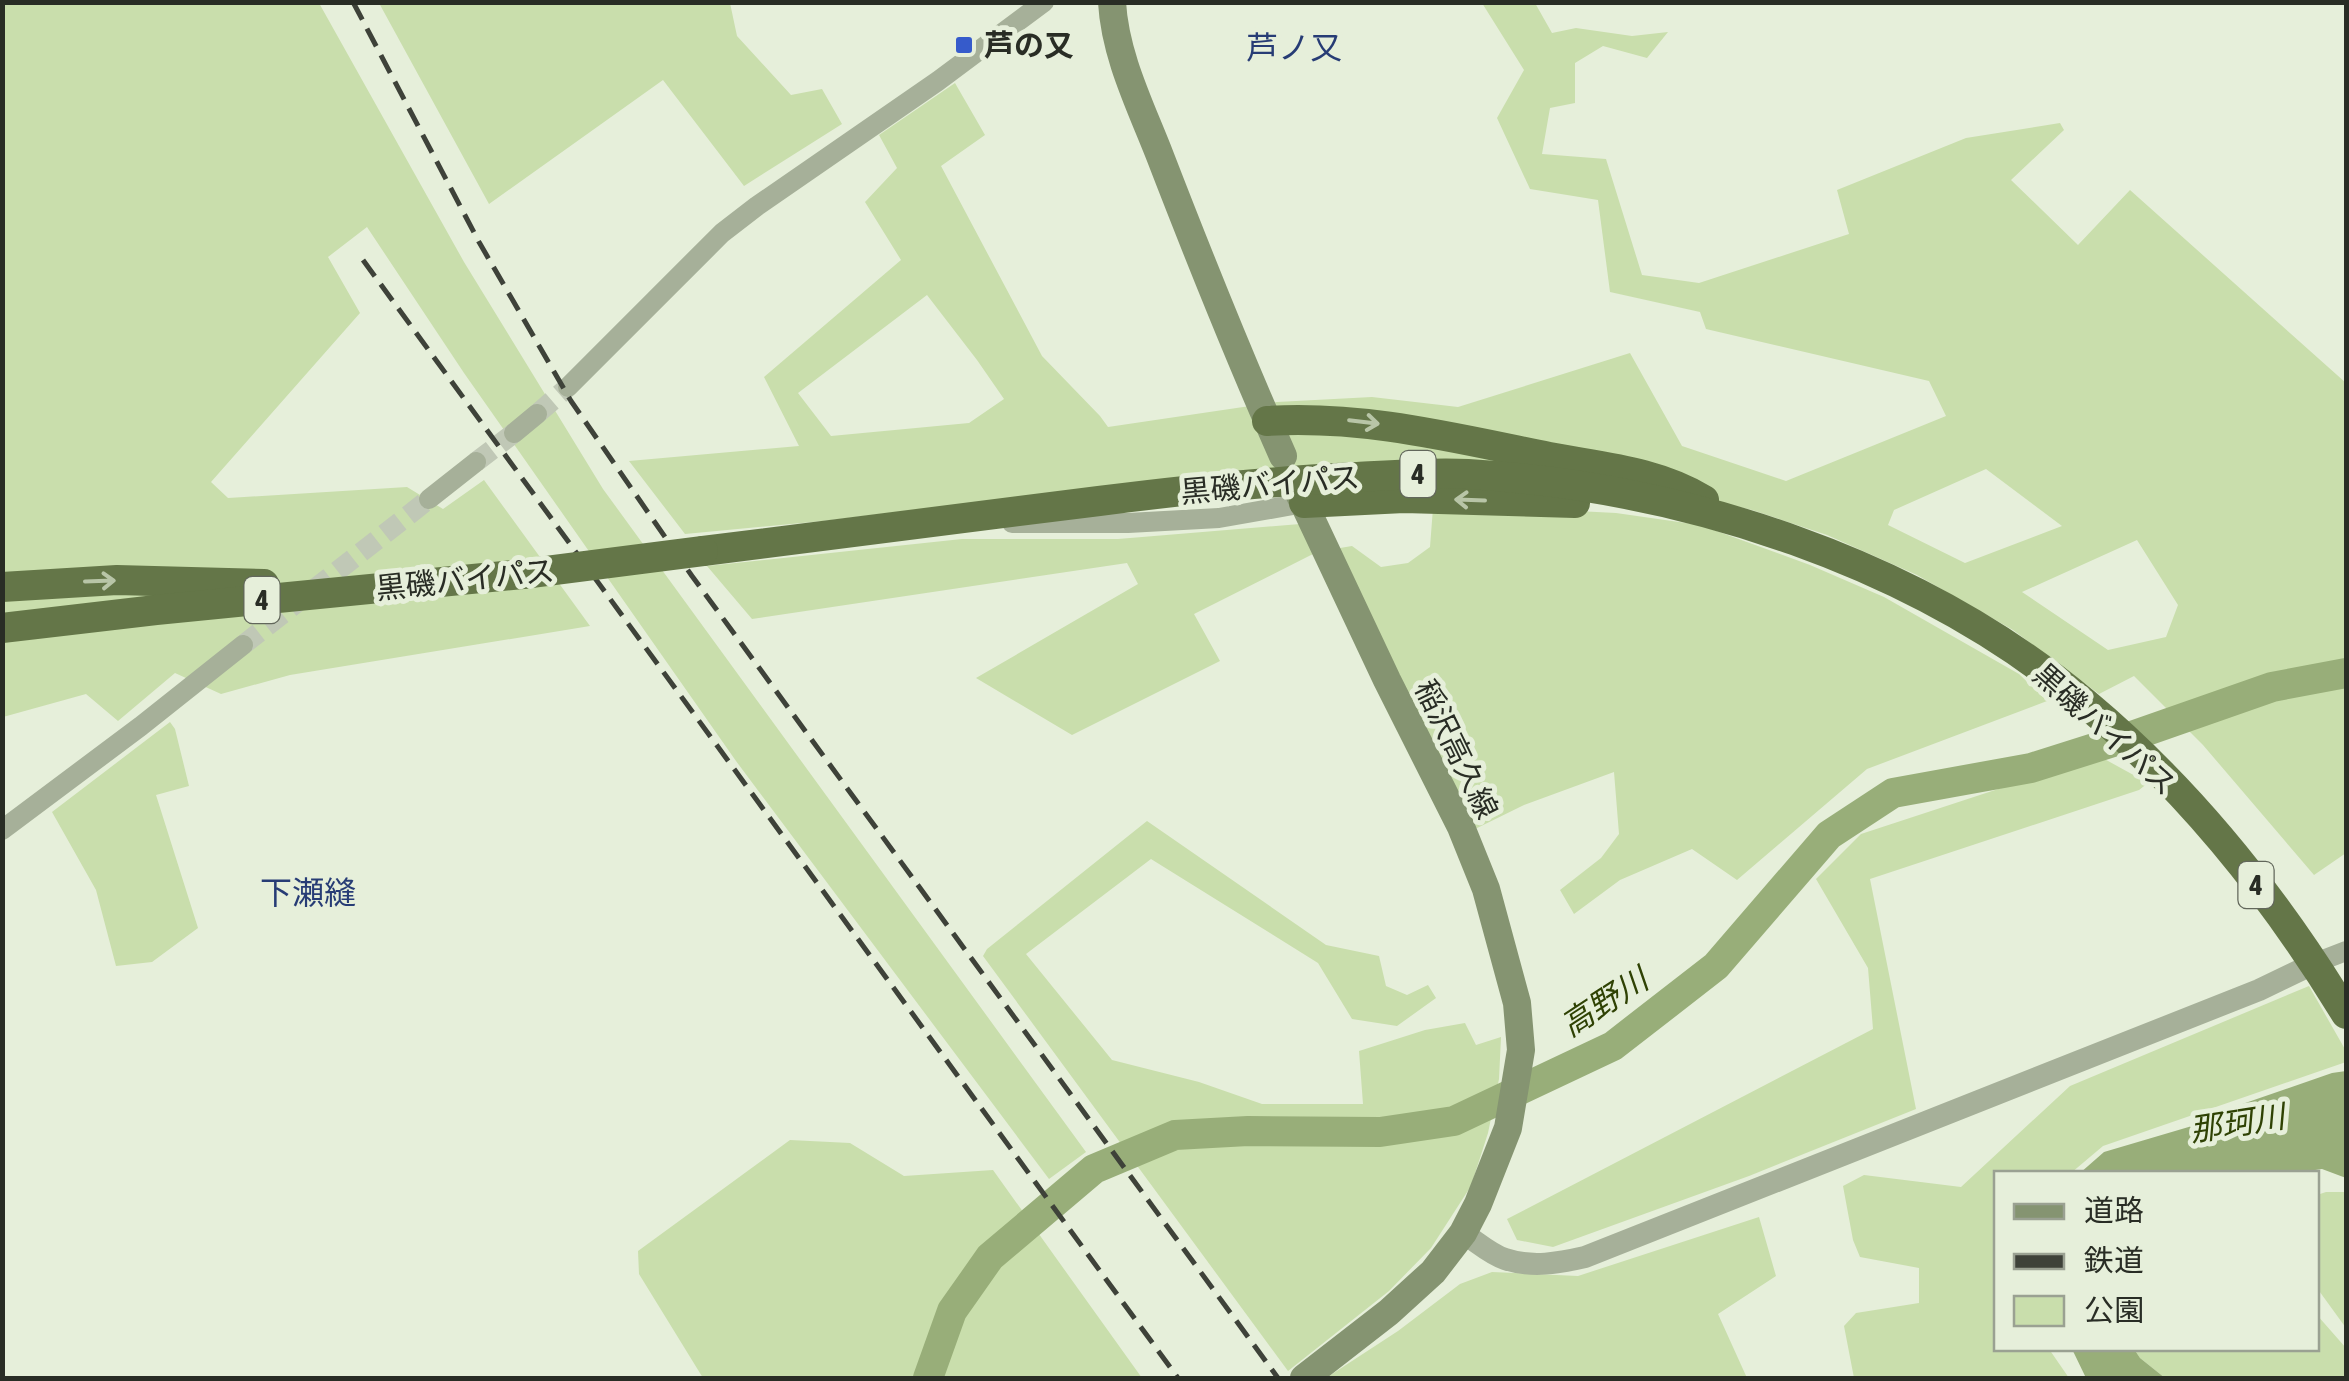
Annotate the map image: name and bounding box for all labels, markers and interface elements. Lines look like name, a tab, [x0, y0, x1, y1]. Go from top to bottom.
place label: 芦の又	[984, 28, 1074, 62]
district label: 芦ノ又	[1246, 29, 1342, 66]
marker: 芦の又	[953, 34, 975, 56]
one-way arrow	[1348, 413, 1380, 432]
road number: 4	[1400, 451, 1436, 497]
street label: 黒磯バイパス	[1179, 459, 1361, 509]
one-way arrow	[1455, 490, 1487, 509]
street label: 黒磯バイパス	[374, 553, 556, 605]
one-way arrow	[83, 571, 115, 590]
road number: 4	[244, 577, 280, 623]
street label: 黒磯バイパス	[2027, 656, 2183, 802]
street label: 稲沢高久線	[1409, 674, 1505, 824]
road number: 4	[2238, 862, 2274, 908]
district label: 下瀬縫	[260, 874, 356, 911]
water label: 高野川	[1554, 959, 1657, 1044]
water label: 那珂川	[2187, 1097, 2290, 1149]
legend	[1994, 1171, 2319, 1351]
text: 道路	[2084, 1193, 2144, 1227]
text: 鉄道	[2084, 1243, 2144, 1277]
text: 公園	[2084, 1293, 2144, 1327]

